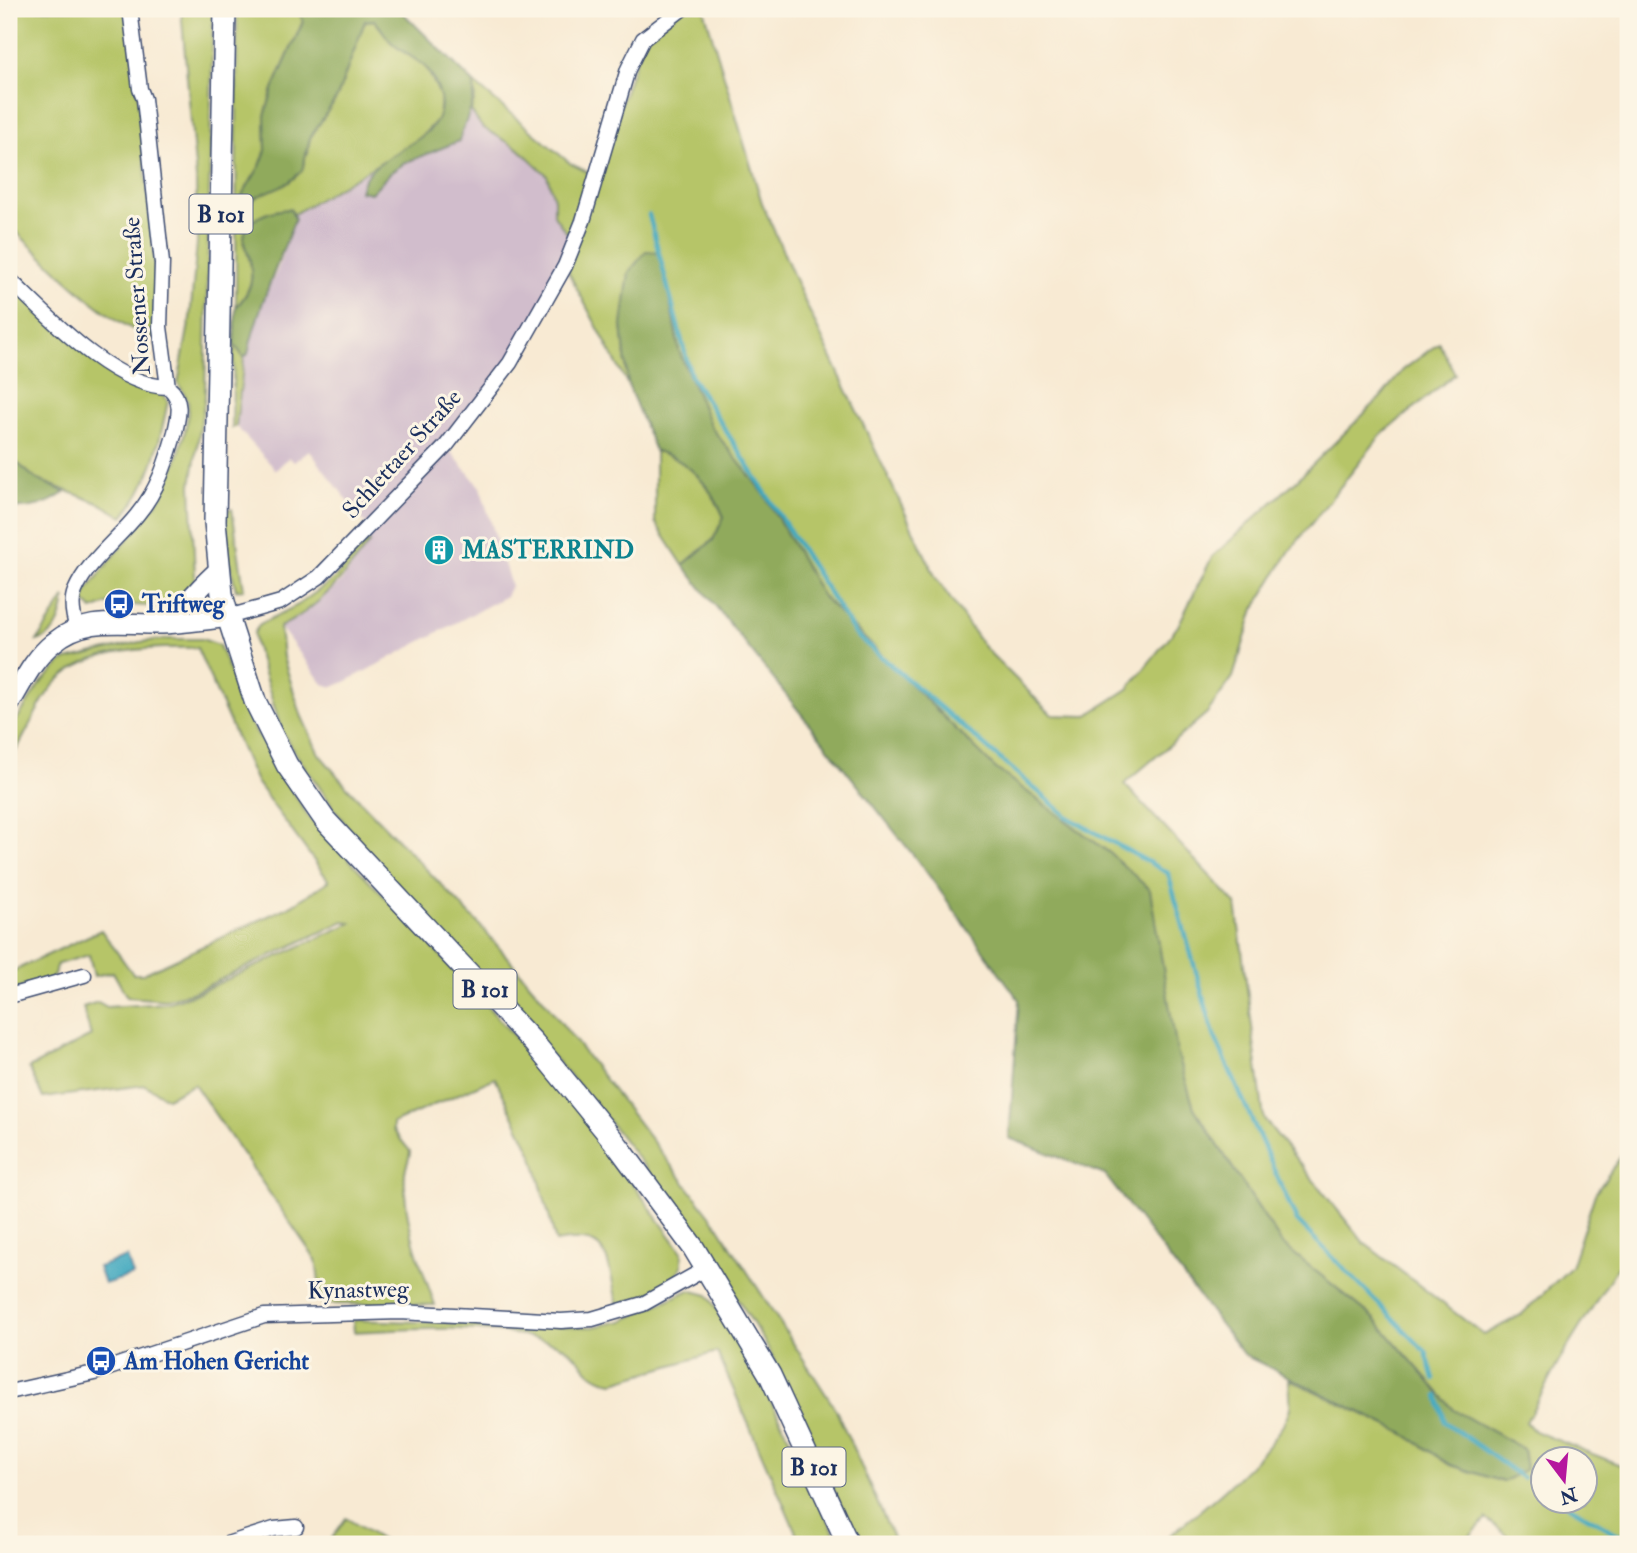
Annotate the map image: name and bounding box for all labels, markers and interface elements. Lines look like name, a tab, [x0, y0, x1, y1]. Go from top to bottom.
road number: B 101	[190, 195, 252, 234]
street label: Nossener Straße	[116, 216, 158, 376]
street label: Schlettaer Straße	[336, 383, 468, 525]
building icon: MASTERRIND	[422, 533, 456, 567]
place label: MASTERRIND	[461, 535, 634, 566]
bus stop icon: Triftweg	[102, 587, 136, 621]
place label: Triftweg	[141, 589, 226, 620]
road number: B 101	[454, 970, 516, 1008]
street label: Kynastweg	[307, 1274, 410, 1306]
bus stop icon: Am Hohen Gericht	[84, 1344, 118, 1378]
place label: Am Hohen Gericht	[123, 1346, 309, 1377]
north arrow	[1528, 1444, 1598, 1514]
road number: B 101	[782, 1448, 846, 1486]
text: N	[1556, 1481, 1581, 1510]

